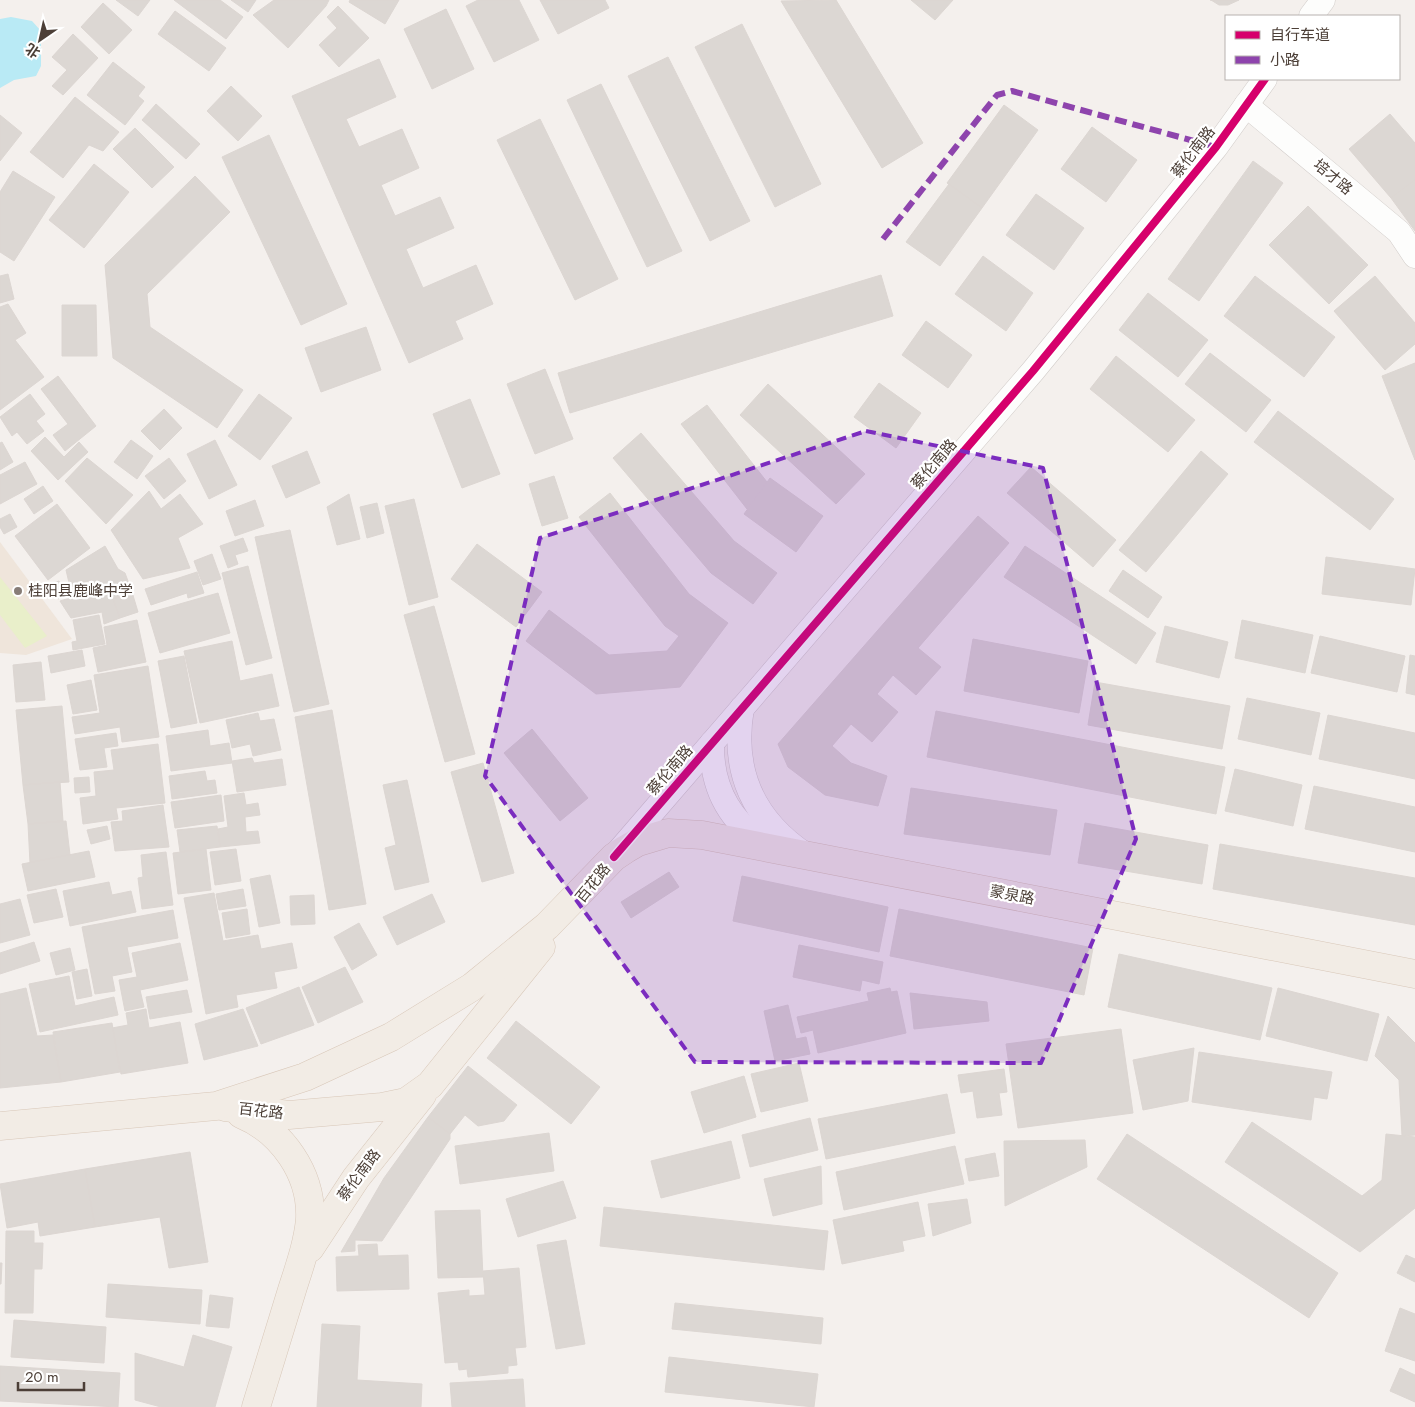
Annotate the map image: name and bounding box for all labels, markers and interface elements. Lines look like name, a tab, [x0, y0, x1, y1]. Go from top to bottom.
north arrow	[15, 15, 65, 65]
legend	[1225, 15, 1400, 80]
text: 自行车道	[1270, 24, 1330, 46]
text: 北	[21, 39, 44, 63]
text: 小路	[1270, 49, 1300, 71]
street label: 蔡伦南路	[1166, 122, 1220, 182]
street label: 培才路	[1309, 154, 1357, 200]
street label: 蔡伦南路	[906, 434, 962, 494]
place label: 桂阳县鹿峰中学	[28, 580, 133, 602]
marker: 桂阳县鹿峰中学	[12, 585, 24, 597]
street label: 蔡伦南路	[642, 740, 698, 800]
street label: 百花路	[570, 859, 616, 907]
street label: 蒙泉路	[988, 880, 1036, 910]
street label: 百花路	[237, 1098, 285, 1124]
street label: 蔡伦南路	[332, 1144, 386, 1206]
scale bar	[18, 1360, 84, 1392]
text: 20 m	[25, 1366, 59, 1388]

